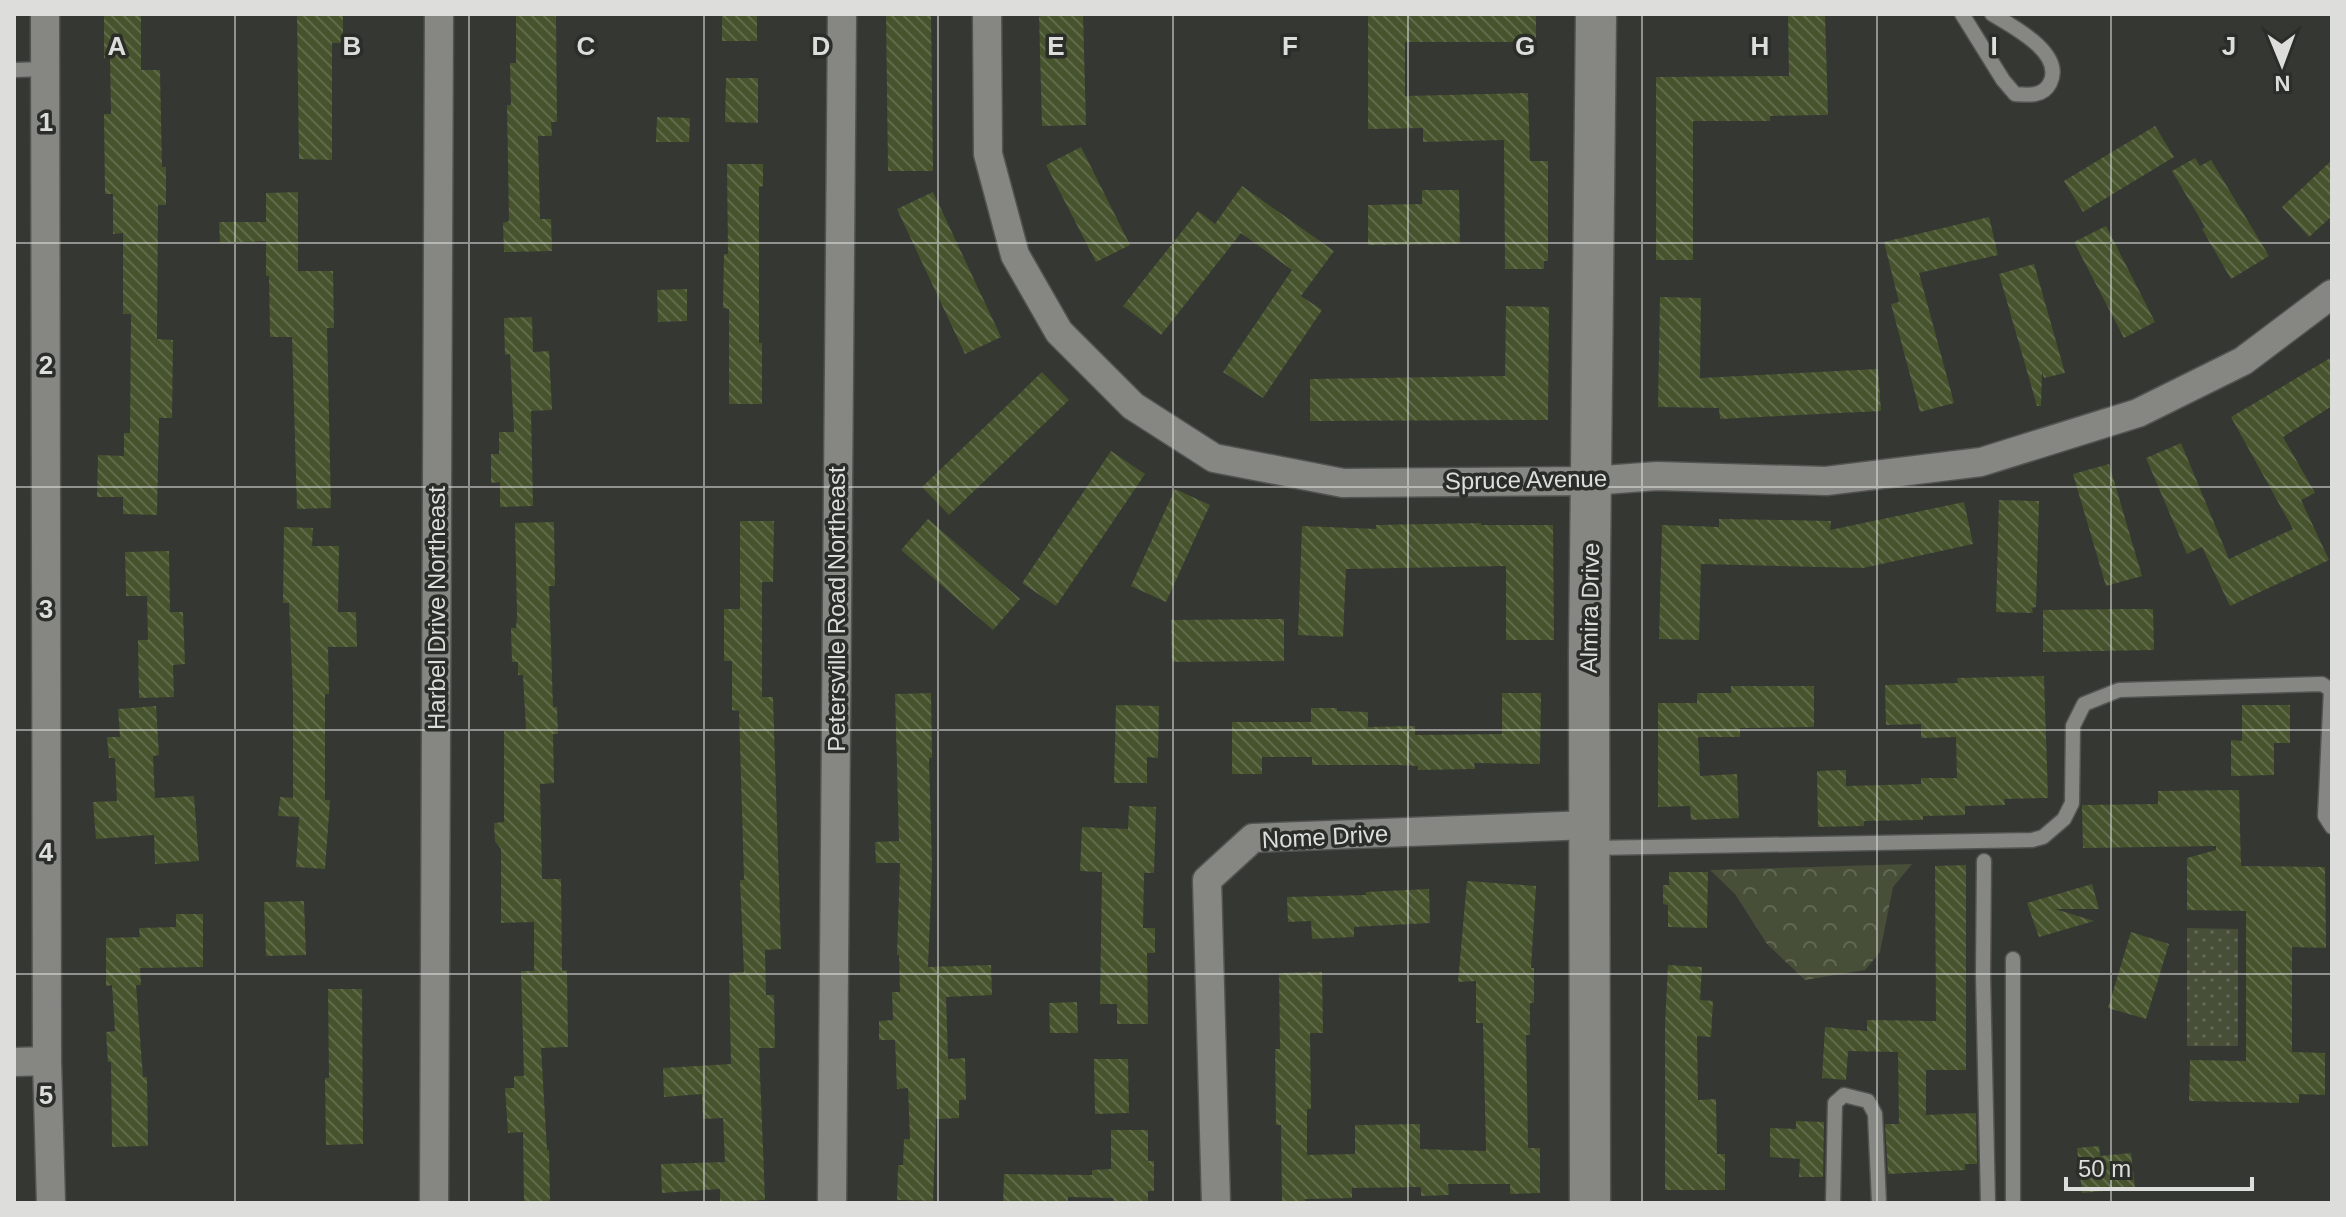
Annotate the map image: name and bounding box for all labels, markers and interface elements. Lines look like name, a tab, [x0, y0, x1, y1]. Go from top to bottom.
north arrow	[2242, 24, 2322, 104]
text: A	[108, 31, 127, 61]
text: B	[343, 31, 361, 61]
text: C	[577, 31, 596, 61]
text: D	[812, 31, 830, 61]
text: E	[1047, 31, 1065, 61]
text: F	[1282, 31, 1298, 61]
text: G	[1515, 31, 1535, 61]
text: H	[1751, 31, 1769, 61]
text: I	[1990, 31, 1998, 61]
text: J	[2222, 31, 2236, 61]
text: N	[2274, 71, 2291, 96]
text: 1	[39, 107, 53, 137]
text: 2	[39, 350, 53, 380]
street label: Spruce Avenue	[1445, 465, 1607, 494]
street label: Petersville Road Northeast	[823, 466, 850, 752]
street label: Harbel Drive Northeast	[423, 486, 450, 730]
street label: Almira Drive	[1575, 542, 1604, 674]
text: 3	[39, 594, 53, 624]
street label: Nome Drive	[1261, 820, 1389, 853]
text: 4	[39, 837, 54, 867]
text: 5	[39, 1080, 53, 1110]
scale bar	[2066, 1141, 2252, 1191]
text: 50 m	[2078, 1155, 2131, 1182]

